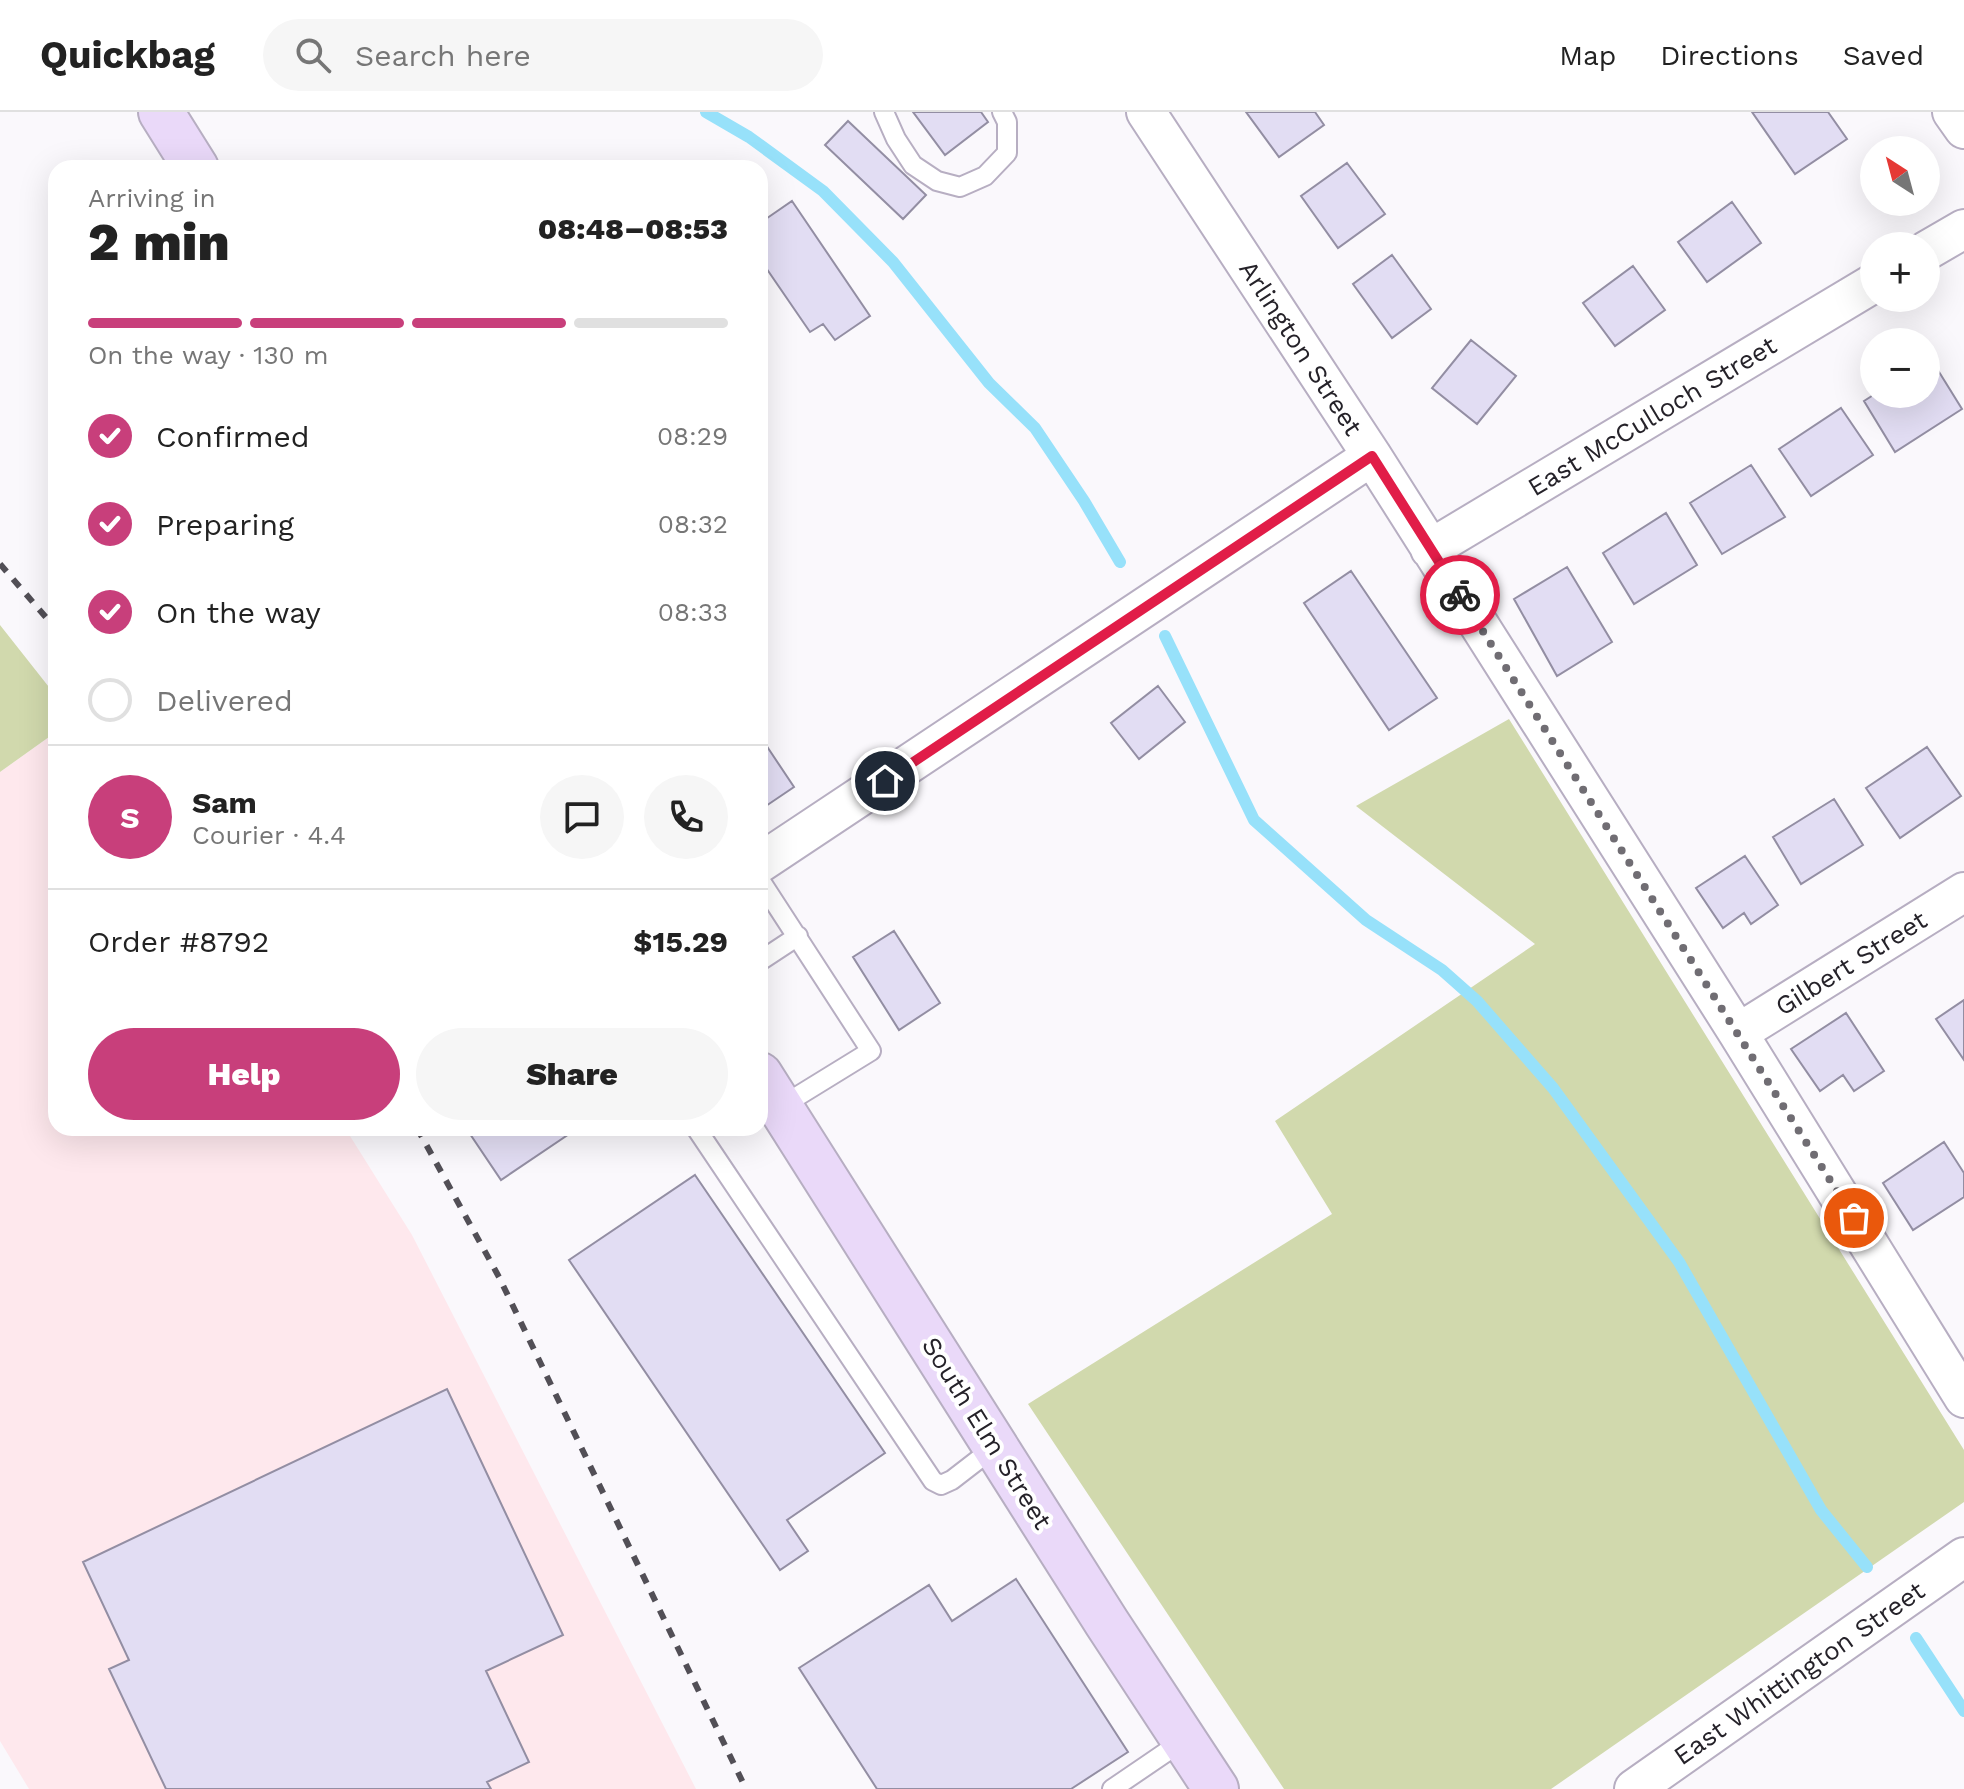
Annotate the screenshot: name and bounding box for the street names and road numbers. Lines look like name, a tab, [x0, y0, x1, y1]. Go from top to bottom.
street label: Arlington Street	[1233, 255, 1369, 441]
street label: East McCulloch Street	[1522, 330, 1782, 502]
street label: Gilbert Street	[1770, 904, 1932, 1022]
street label: South Elm Street	[916, 1332, 1058, 1535]
street label: East Whittington Street	[1668, 1575, 1930, 1771]

